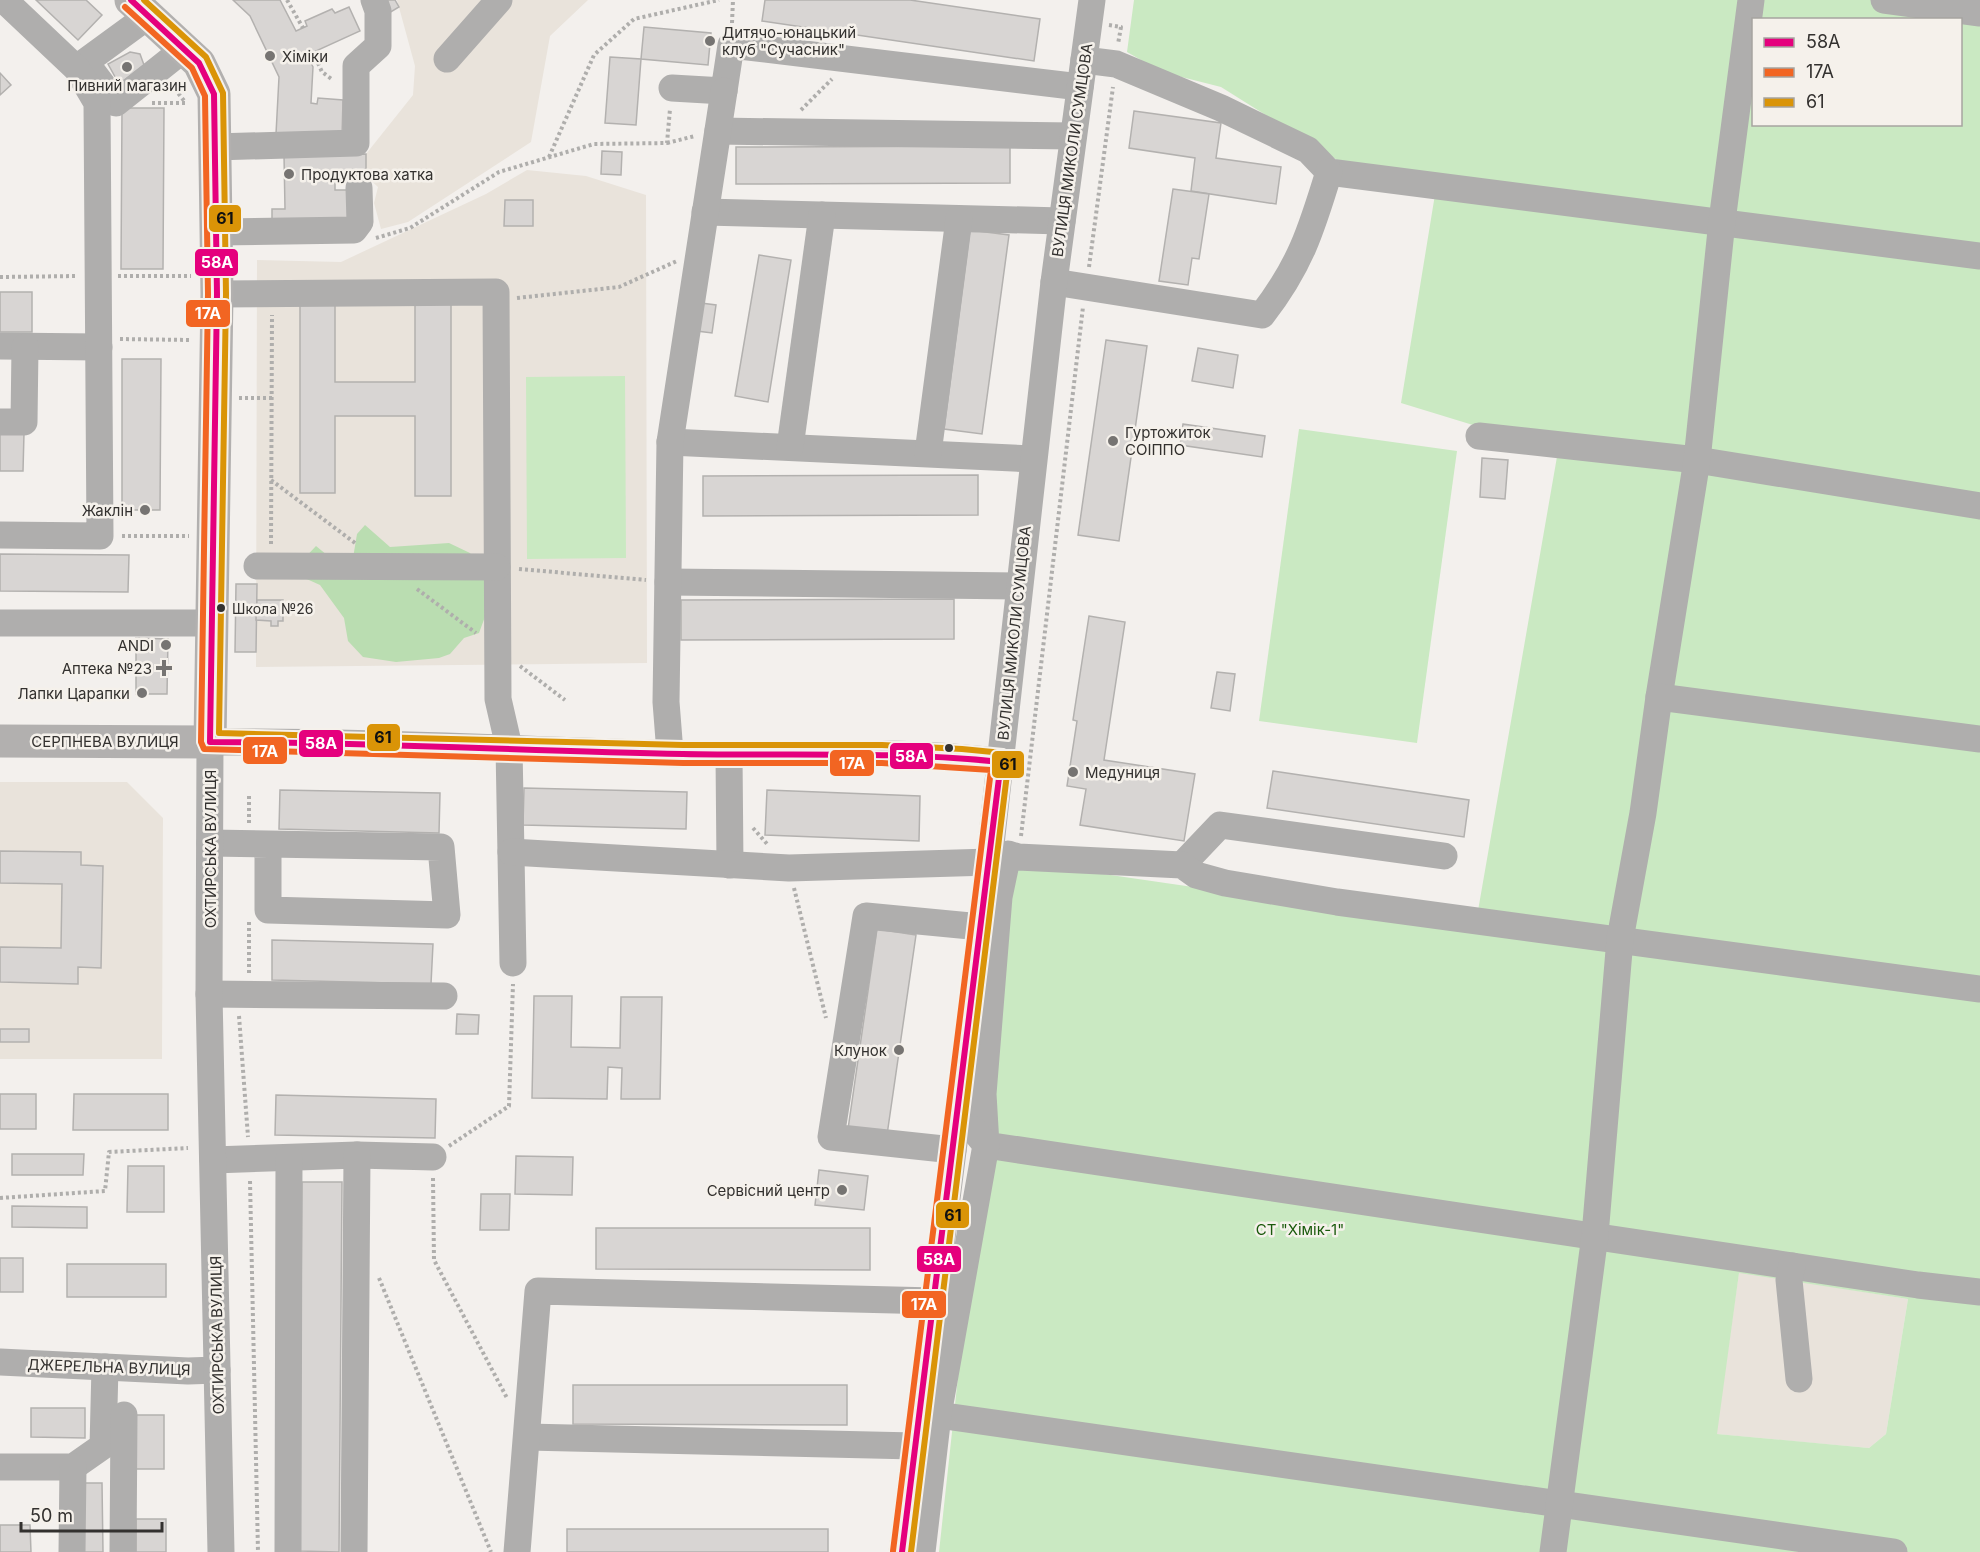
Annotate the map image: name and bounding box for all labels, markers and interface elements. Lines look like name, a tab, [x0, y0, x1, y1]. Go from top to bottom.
legend	[1752, 18, 1962, 126]
place label: Дитячо-юнацький клуб "Сучасник"	[722, 23, 856, 59]
text: 58А	[1806, 31, 1841, 52]
marker: Дитячо-юнацький клуб "Сучасник"	[703, 34, 717, 48]
street label: ВУЛИЦЯ МИКОЛИ СУМЦОВА	[1048, 42, 1096, 258]
place label: Хіміки	[282, 47, 328, 66]
marker: Хіміки	[263, 49, 277, 63]
marker: Пивний магазин	[120, 60, 134, 74]
text: 17А	[1806, 61, 1834, 82]
place label: Пивний магазин	[67, 76, 187, 95]
text: 61	[1806, 91, 1824, 112]
place label: Продуктова хатка	[301, 165, 434, 184]
marker: Продуктова хатка	[282, 167, 296, 181]
line badge: 61	[208, 204, 242, 233]
text: 61	[216, 208, 234, 228]
line badge: 58А	[194, 248, 239, 277]
text: 58А	[201, 252, 233, 272]
line badge: 17А	[185, 299, 231, 328]
text: 17А	[195, 303, 221, 323]
place label: Гуртожиток СОІППО	[1125, 423, 1211, 459]
marker: Гуртожиток СОІППО	[1106, 434, 1120, 448]
place label: Жаклін	[82, 501, 133, 520]
marker: Жаклін	[138, 503, 152, 517]
street label: ВУЛИЦЯ МИКОЛИ СУМЦОВА	[993, 525, 1035, 741]
place label: Школа №26	[232, 600, 313, 617]
marker: Школа №26	[215, 602, 227, 614]
place label: ANDI	[117, 636, 154, 655]
marker: ANDI	[159, 638, 173, 652]
place label: Аптека №23	[62, 659, 152, 678]
marker: Аптека №23	[157, 661, 171, 675]
place label: Лапки Царапки	[18, 684, 130, 703]
marker: Лапки Царапки	[135, 686, 149, 700]
line badge: 61	[366, 723, 401, 752]
text: 61	[374, 727, 392, 747]
line badge: 58А	[298, 729, 344, 758]
street label: СЕРПНЕВА ВУЛИЦЯ	[31, 732, 179, 751]
text: 58А	[305, 733, 337, 753]
line badge: 17А	[242, 736, 288, 765]
text: 17А	[252, 741, 278, 761]
line badge: 58А	[889, 742, 934, 770]
unlabelled marker	[943, 742, 955, 754]
text: 58А	[895, 746, 927, 766]
line badge: 17А	[829, 749, 875, 777]
line badge: 61	[991, 750, 1025, 779]
text: 17А	[839, 753, 865, 773]
text: 61	[999, 754, 1017, 774]
place label: Медуниця	[1085, 763, 1160, 782]
marker: Медуниця	[1066, 765, 1080, 779]
street label: ОХТИРСЬКА ВУЛИЦЯ	[201, 770, 220, 928]
place label: Клунок	[834, 1041, 887, 1060]
marker: Клунок	[892, 1043, 906, 1057]
place label: Сервісний центр	[707, 1181, 830, 1200]
marker: Сервісний центр	[835, 1183, 849, 1197]
line badge: 61	[935, 1201, 970, 1229]
text: 61	[944, 1205, 962, 1225]
park label: СТ "Хімік-1"	[1256, 1220, 1344, 1239]
line badge: 58А	[916, 1245, 962, 1273]
text: 58А	[923, 1249, 955, 1269]
street label: ОХТИРСЬКА ВУЛИЦЯ	[206, 1255, 228, 1415]
line badge: 17А	[901, 1290, 947, 1319]
text: 17А	[911, 1294, 937, 1314]
street label: ДЖЕРЕЛЬНА ВУЛИЦЯ	[27, 1355, 191, 1379]
scale bar	[21, 1495, 162, 1533]
text: 50 m	[30, 1505, 73, 1526]

